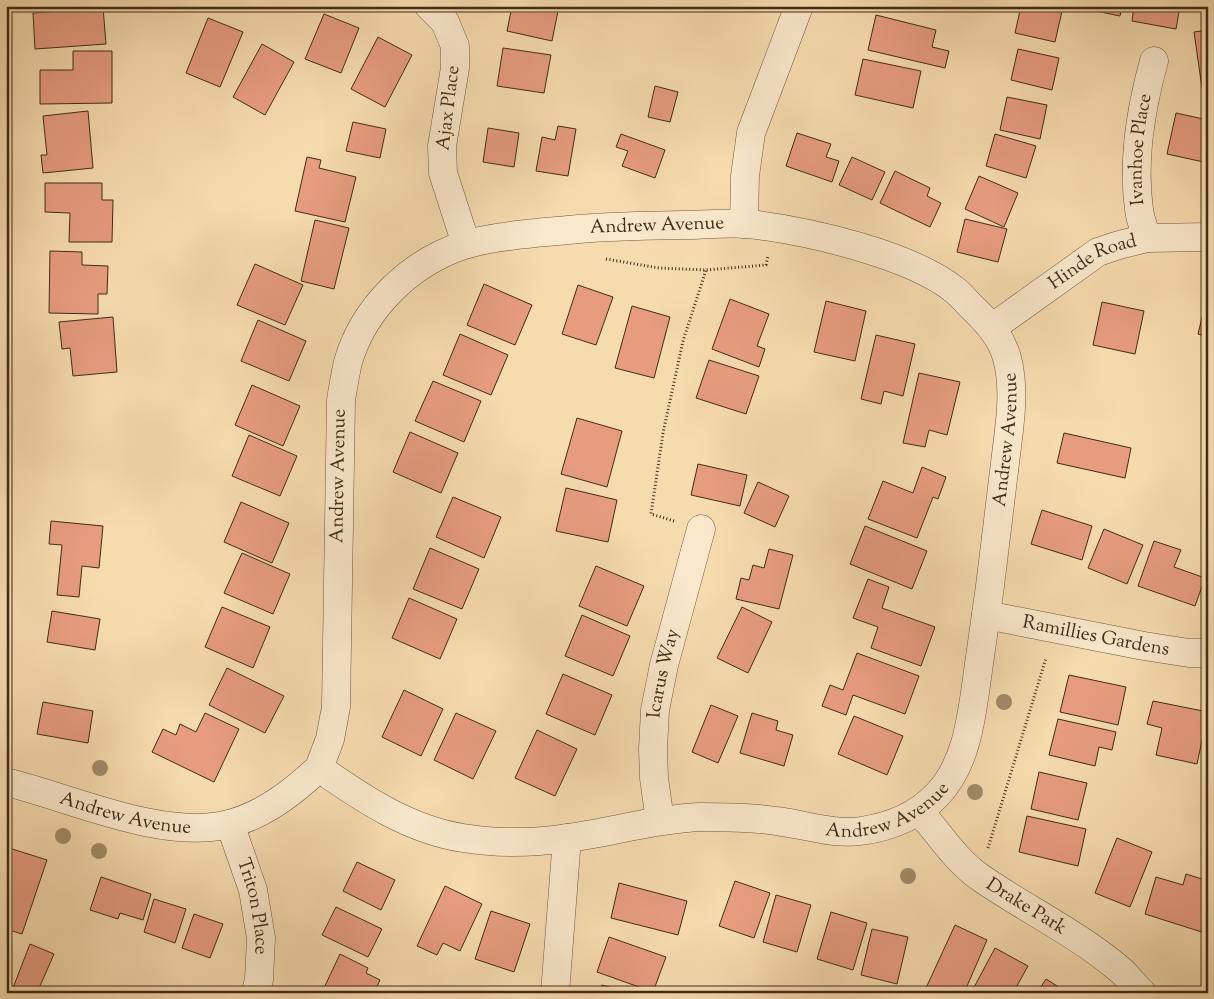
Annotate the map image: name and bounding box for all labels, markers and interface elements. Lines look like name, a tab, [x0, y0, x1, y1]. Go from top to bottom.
street label: Ajax Place	[430, 64, 468, 152]
street label: Ivanhoe Place	[1123, 91, 1159, 207]
street label: Andrew Avenue	[589, 210, 725, 242]
street label: Hinde Road	[1043, 228, 1140, 297]
street label: Andrew Avenue	[986, 371, 1025, 508]
street label: Andrew Avenue	[324, 408, 354, 543]
street label: Ramillies Gardens	[1020, 609, 1171, 663]
street label: Icarus Way	[641, 625, 687, 719]
street label: Andrew Avenue	[824, 776, 956, 845]
street label: Andrew Avenue	[56, 785, 192, 841]
street label: Triton Place	[229, 854, 275, 955]
street label: Drake Park	[980, 871, 1072, 942]

